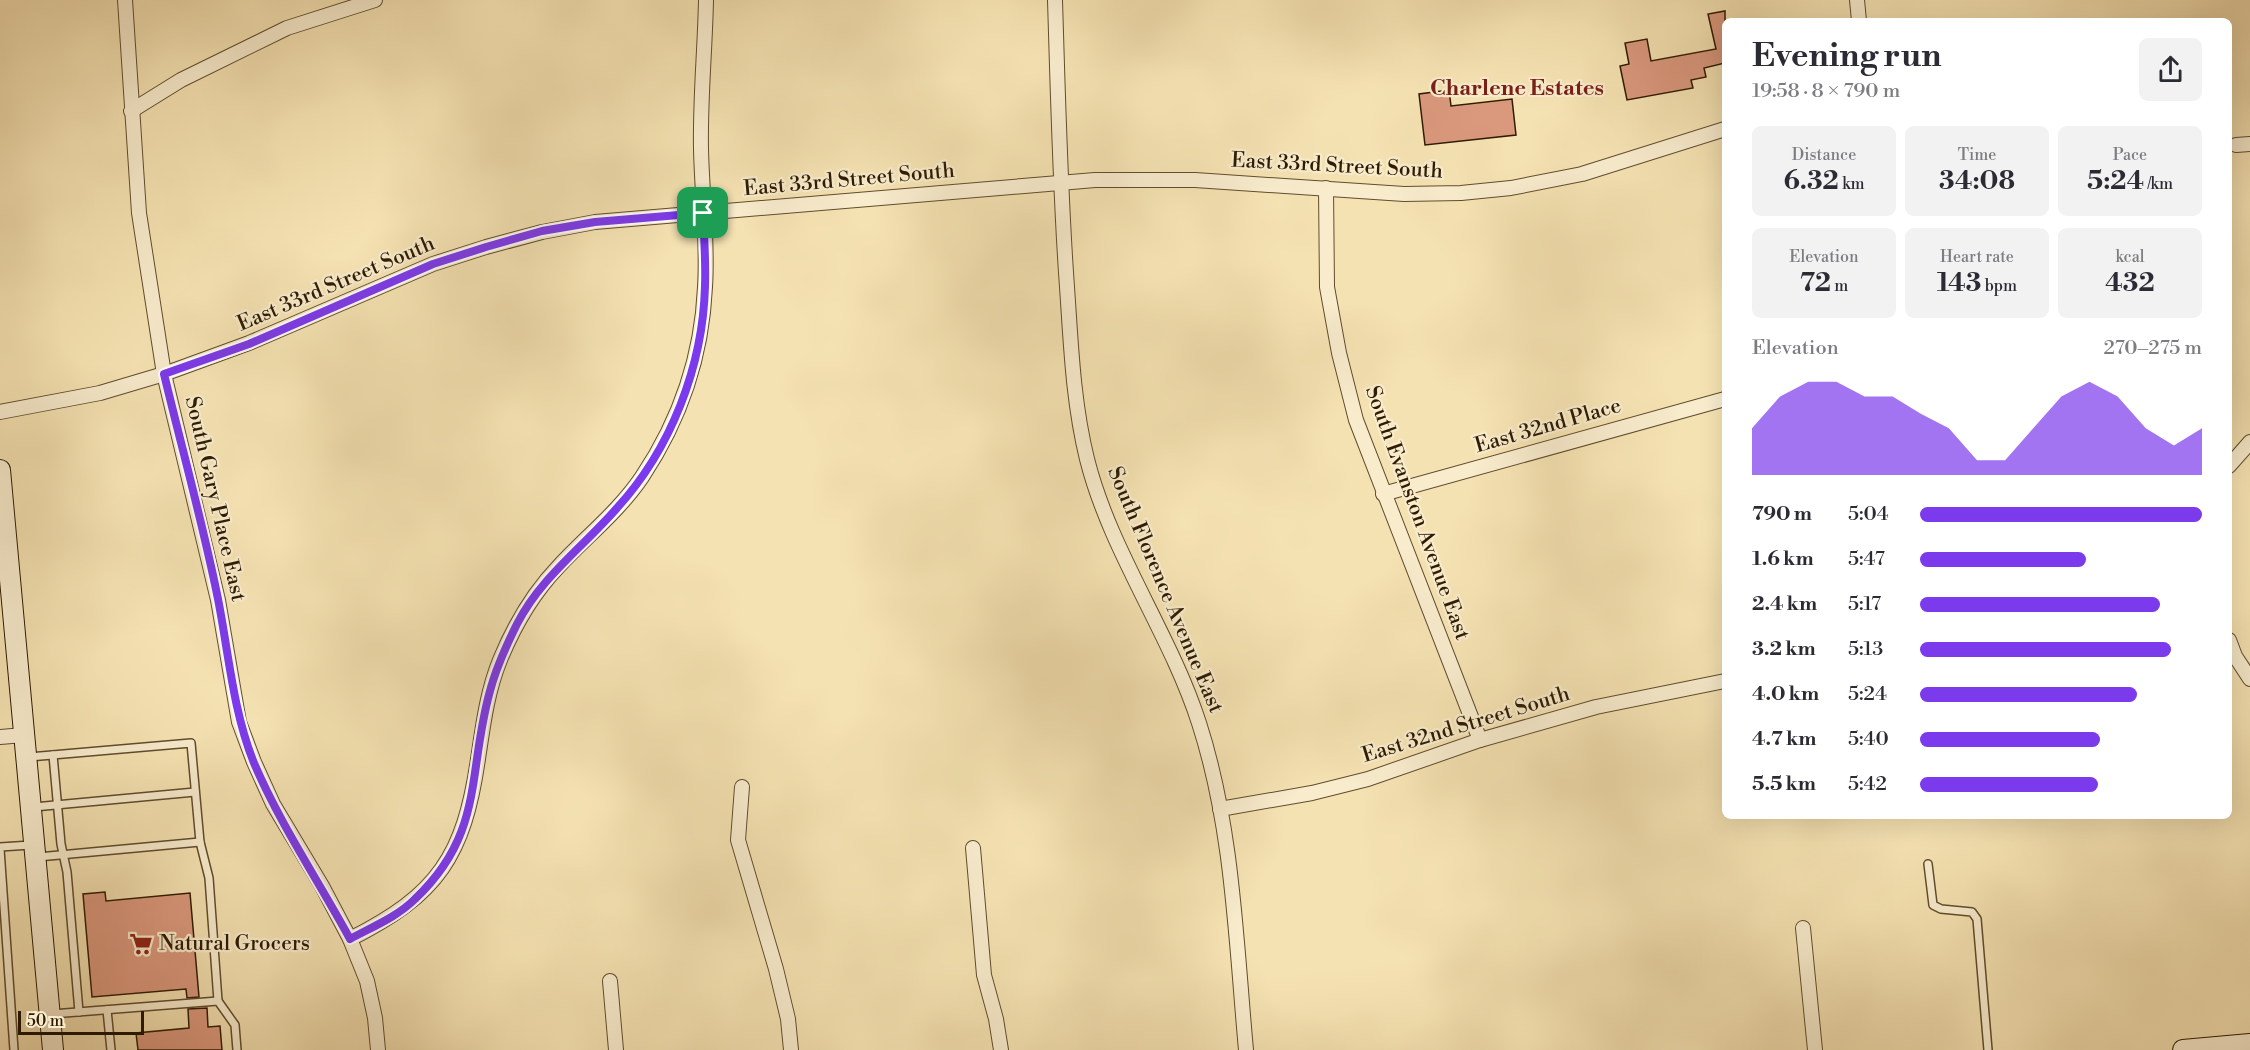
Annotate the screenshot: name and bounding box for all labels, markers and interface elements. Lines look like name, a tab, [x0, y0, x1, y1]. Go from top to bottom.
text: Evening run	[1752, 36, 1941, 77]
button: share	[2139, 38, 2202, 101]
district label: Charlene Estates	[1430, 75, 1604, 102]
text: 19:58 · 8 × 790 m	[1752, 79, 1900, 104]
text: Distance	[1792, 145, 1856, 165]
text: Time	[1958, 145, 1996, 165]
text: Pace	[2113, 145, 2147, 165]
street label: East 33rd Street South	[1230, 147, 1444, 185]
street label: East 33rd Street South	[742, 158, 956, 202]
text: 6.32	[1783, 165, 1839, 197]
text: 34:08	[1939, 165, 2015, 197]
text: 5:24	[2087, 165, 2144, 197]
text: km	[1839, 174, 1865, 194]
text: /km	[2144, 174, 2173, 194]
pin	[677, 187, 728, 238]
icon: arrive	[686, 196, 719, 229]
street label: East 33rd Street South	[233, 230, 439, 337]
text: Elevation	[1789, 247, 1859, 267]
text: Heart rate	[1940, 247, 2014, 267]
text: kcal	[2115, 247, 2145, 267]
text: 72	[1800, 267, 1831, 299]
text: 143	[1937, 267, 1981, 299]
text: 432	[2105, 267, 2155, 299]
text: m	[1831, 276, 1848, 296]
text: bpm	[1981, 276, 2017, 296]
text: Elevation	[1752, 336, 1839, 361]
text: 270–275 m	[2103, 336, 2202, 361]
street label: South Evanston Avenue East	[1359, 382, 1475, 644]
street label: East 32nd Place	[1472, 393, 1624, 459]
street label: South Gary Place East	[179, 394, 251, 605]
street label: South Florence Avenue East	[1101, 463, 1229, 718]
text: 790 m	[1752, 502, 1812, 527]
text: 5:04	[1848, 502, 1889, 527]
text: 1.6 km	[1752, 547, 1814, 572]
text: 5:47	[1848, 547, 1885, 572]
text: 2.4 km	[1752, 592, 1817, 617]
text: 5:17	[1848, 592, 1881, 617]
text: 3.2 km	[1752, 637, 1816, 662]
text: 5:13	[1848, 637, 1883, 662]
street label: East 32nd Street South	[1359, 681, 1574, 769]
text: 4.0 km	[1752, 682, 1819, 707]
text: 5:24	[1848, 682, 1887, 707]
text: 4.7 km	[1752, 727, 1816, 752]
text: 5:40	[1848, 727, 1889, 752]
text: 5.5 km	[1752, 772, 1816, 797]
text: 5:42	[1848, 772, 1887, 797]
supermarket icon: Natural Grocers	[128, 931, 154, 957]
place label: Natural Grocers	[159, 931, 310, 957]
scale bar	[18, 1008, 144, 1036]
text: 50 m	[27, 1011, 64, 1031]

